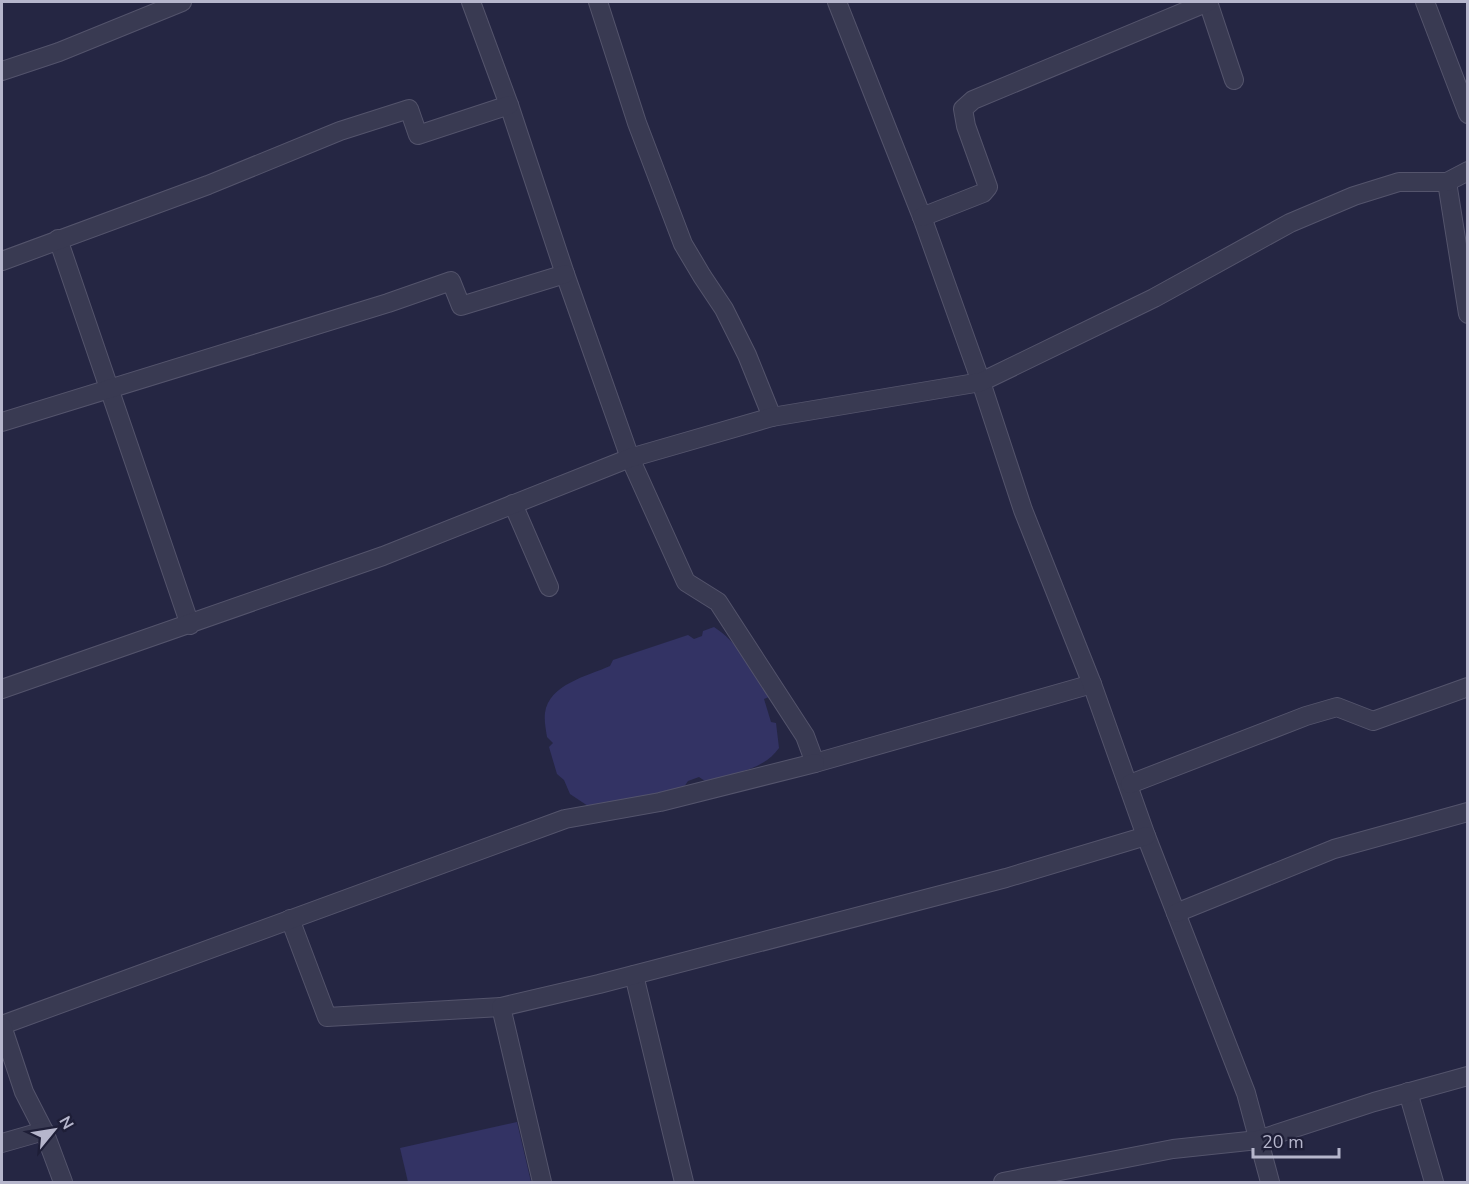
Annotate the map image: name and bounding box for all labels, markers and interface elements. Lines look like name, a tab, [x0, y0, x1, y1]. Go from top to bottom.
north arrow	[24, 1100, 84, 1160]
text: N	[54, 1112, 79, 1134]
scale bar	[1253, 1121, 1338, 1159]
text: 20 m	[1262, 1130, 1304, 1154]

